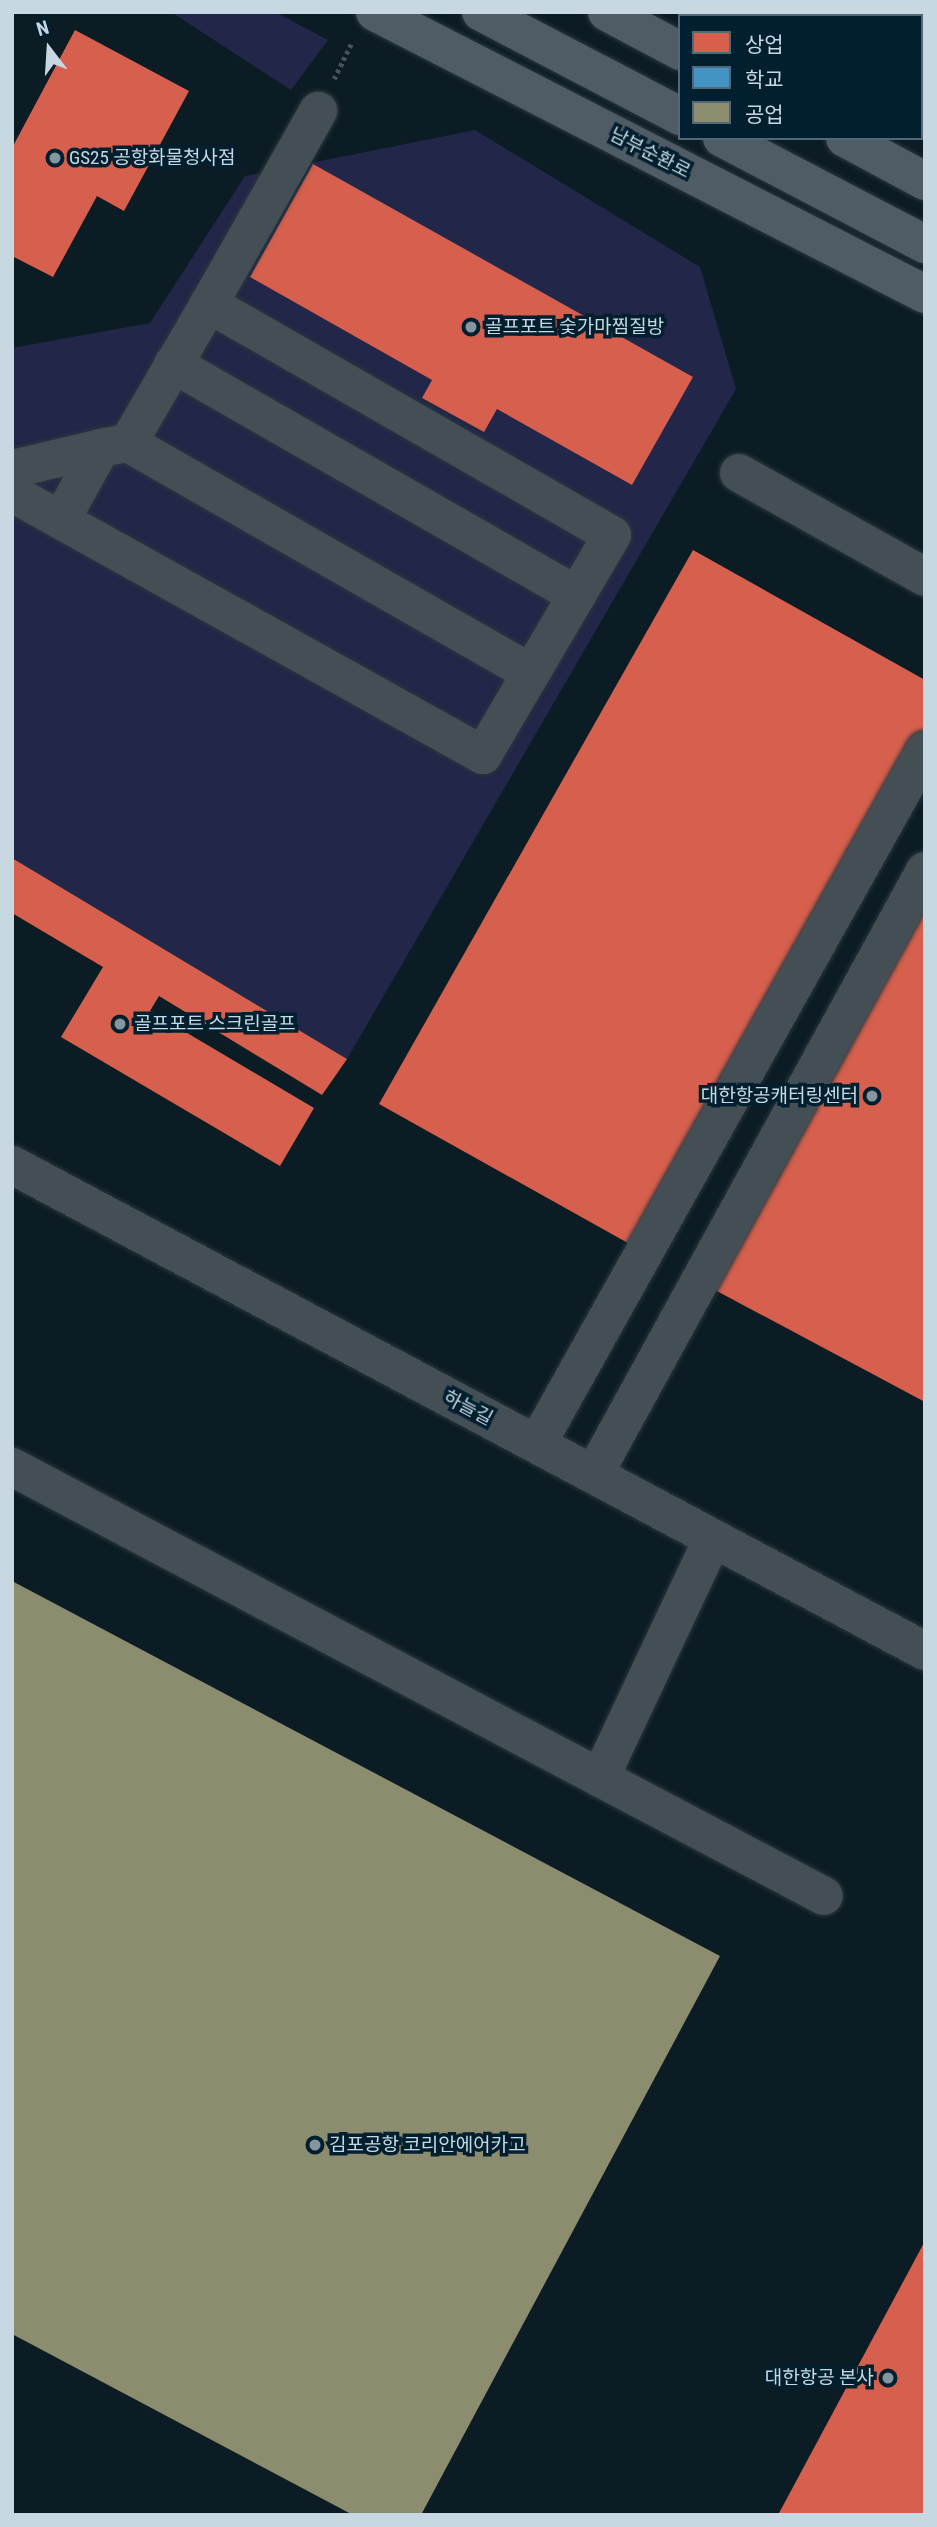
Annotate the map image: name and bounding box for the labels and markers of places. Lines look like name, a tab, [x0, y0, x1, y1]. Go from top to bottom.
place label: GS25 공항화물청사점	[69, 147, 236, 169]
marker: GS25 공항화물청사점	[47, 150, 63, 166]
place label: 골프포트 숯가마찜질방	[485, 316, 664, 338]
marker: 골프포트 숯가마찜질방	[463, 319, 479, 335]
place label: 골프포트 스크린골프	[134, 1013, 296, 1035]
marker: 골프포트 스크린골프	[112, 1016, 128, 1032]
place label: 대한항공캐터링센터	[701, 1085, 858, 1107]
marker: 대한항공캐터링센터	[864, 1088, 880, 1104]
place label: 김포공항 코리안에어카고	[329, 2134, 526, 2156]
marker: 김포공항 코리안에어카고	[307, 2137, 323, 2153]
place label: 대한항공 본사	[765, 2367, 874, 2389]
marker: 대한항공 본사	[880, 2370, 896, 2386]

